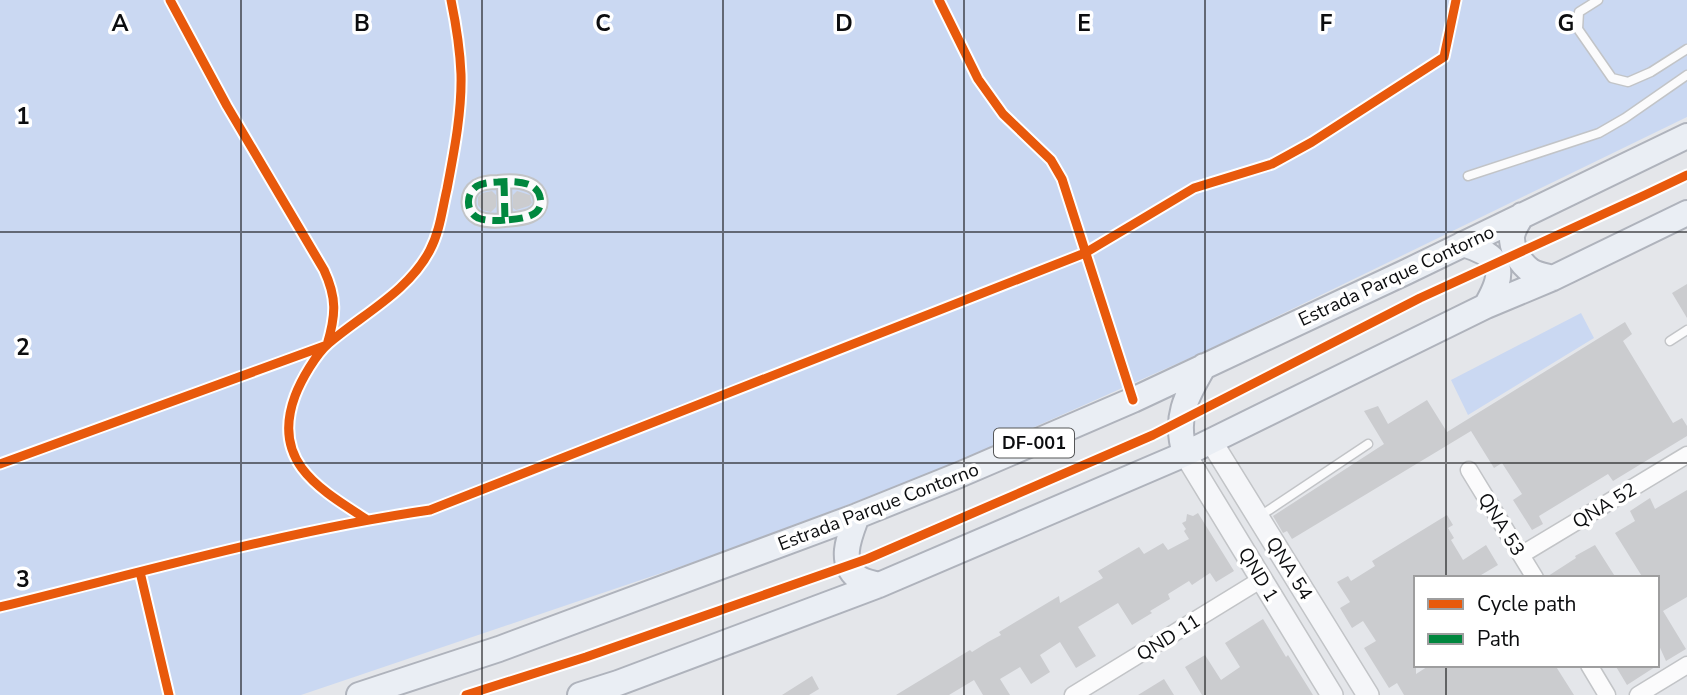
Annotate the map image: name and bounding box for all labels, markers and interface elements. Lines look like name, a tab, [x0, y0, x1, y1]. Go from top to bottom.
text: A	[111, 8, 129, 39]
text: B	[354, 8, 370, 39]
text: C	[595, 8, 611, 39]
text: D	[835, 8, 853, 39]
text: E	[1077, 8, 1091, 39]
text: F	[1320, 8, 1333, 39]
text: G	[1558, 8, 1574, 39]
text: 1	[16, 101, 30, 132]
street label: Estrada Parque Contorno	[1294, 219, 1499, 333]
text: 2	[16, 332, 30, 363]
road number: DF-001	[994, 428, 1074, 458]
street label: Estrada Parque Contorno	[774, 457, 983, 557]
street label: QNA 52	[1568, 477, 1641, 535]
street label: QNA 53	[1472, 488, 1531, 561]
street label: QNA 54	[1260, 532, 1319, 605]
street label: QND 1	[1232, 543, 1284, 607]
text: 3	[16, 564, 30, 595]
legend	[1414, 576, 1659, 667]
text: Cycle path	[1477, 590, 1576, 618]
street label: QND 11	[1132, 608, 1205, 668]
text: Path	[1477, 625, 1520, 653]

